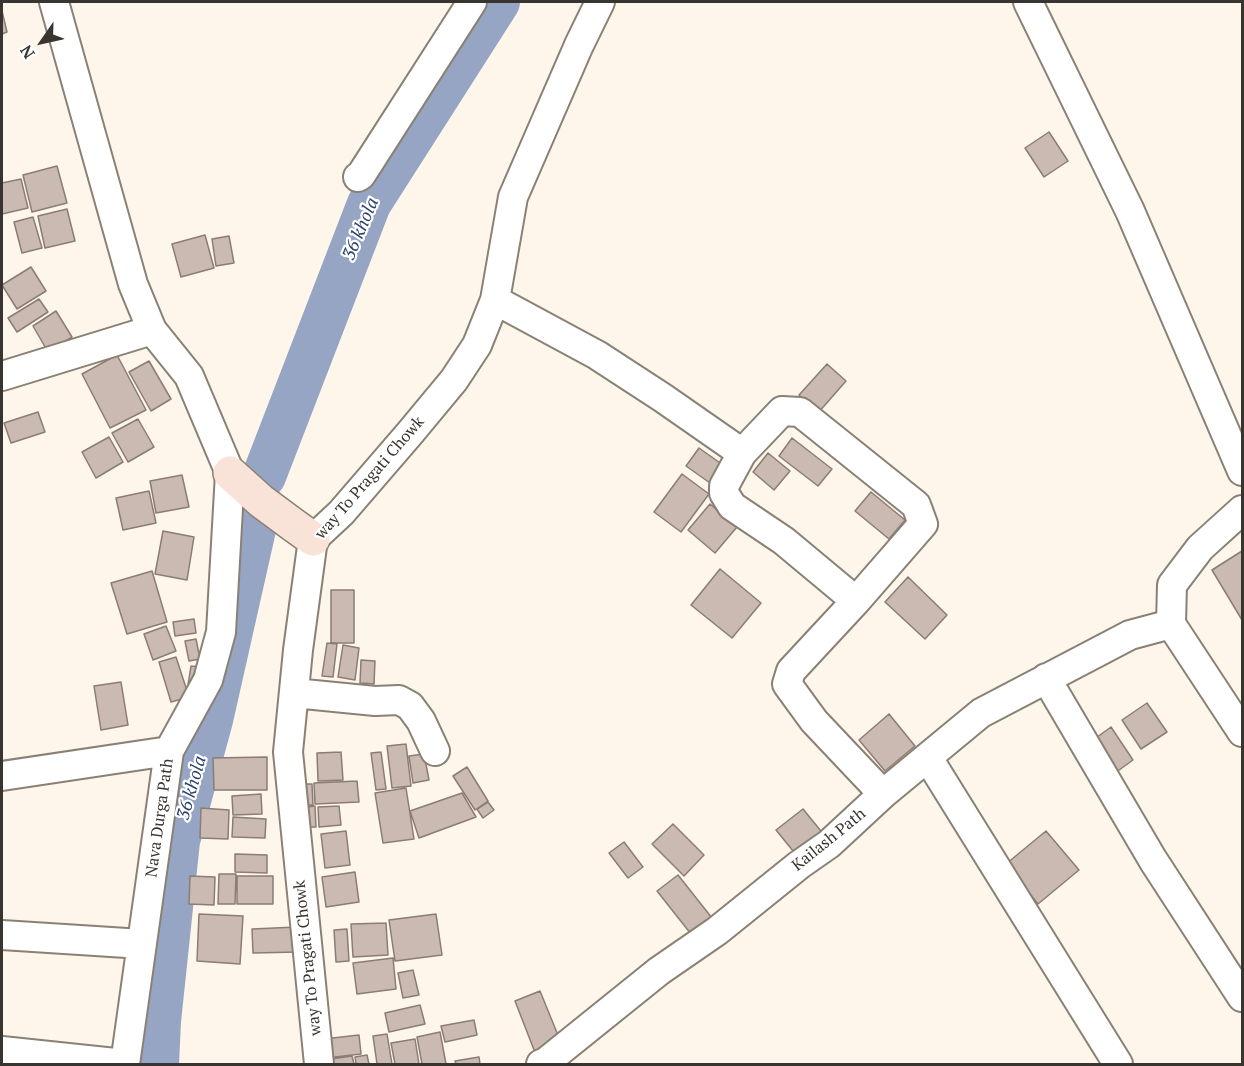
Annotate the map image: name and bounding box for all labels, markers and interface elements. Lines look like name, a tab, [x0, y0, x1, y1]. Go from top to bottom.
north arrow	[12, 12, 72, 72]
text: N	[15, 41, 40, 63]
water label: 36 khola	[338, 195, 384, 263]
street label: way To Pragati Chowk	[311, 413, 429, 543]
water label: 36 khola	[173, 754, 211, 822]
street label: Nava Durga Path	[142, 757, 178, 879]
street label: Kailash Path	[788, 804, 870, 876]
street label: way To Pragati Chowk	[290, 879, 326, 1037]

